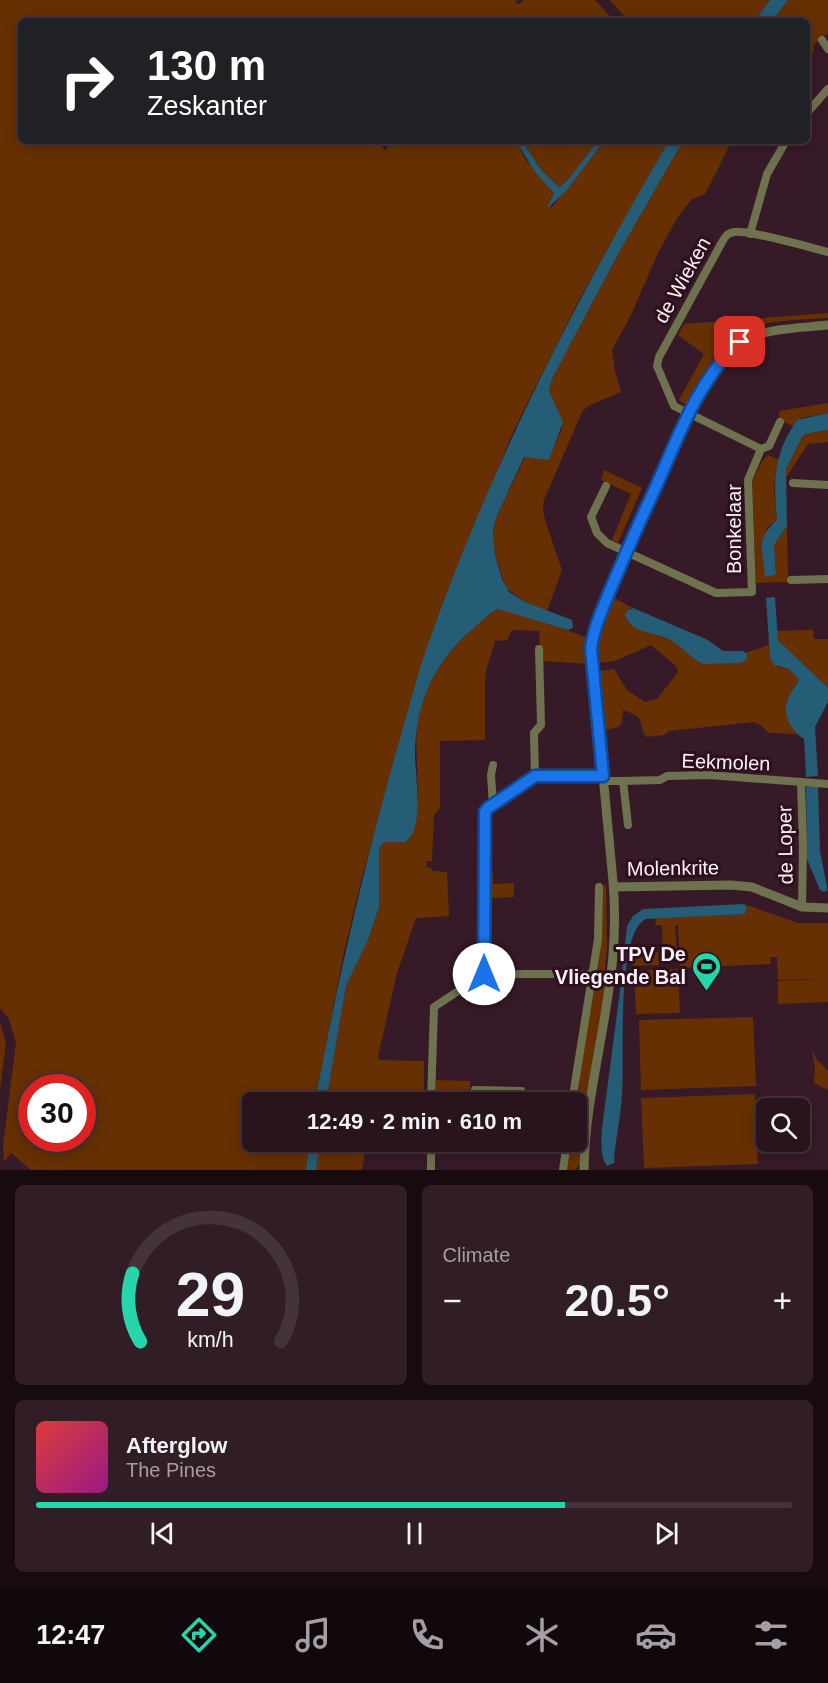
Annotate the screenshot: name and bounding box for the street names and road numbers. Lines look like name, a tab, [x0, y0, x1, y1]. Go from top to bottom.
street label: de Wieken	[649, 233, 715, 327]
street label: Bonkelaar	[723, 484, 745, 574]
street label: Eekmolen	[681, 749, 771, 775]
street label: de Loper	[773, 805, 797, 885]
street label: Molenkrite	[627, 856, 719, 880]

